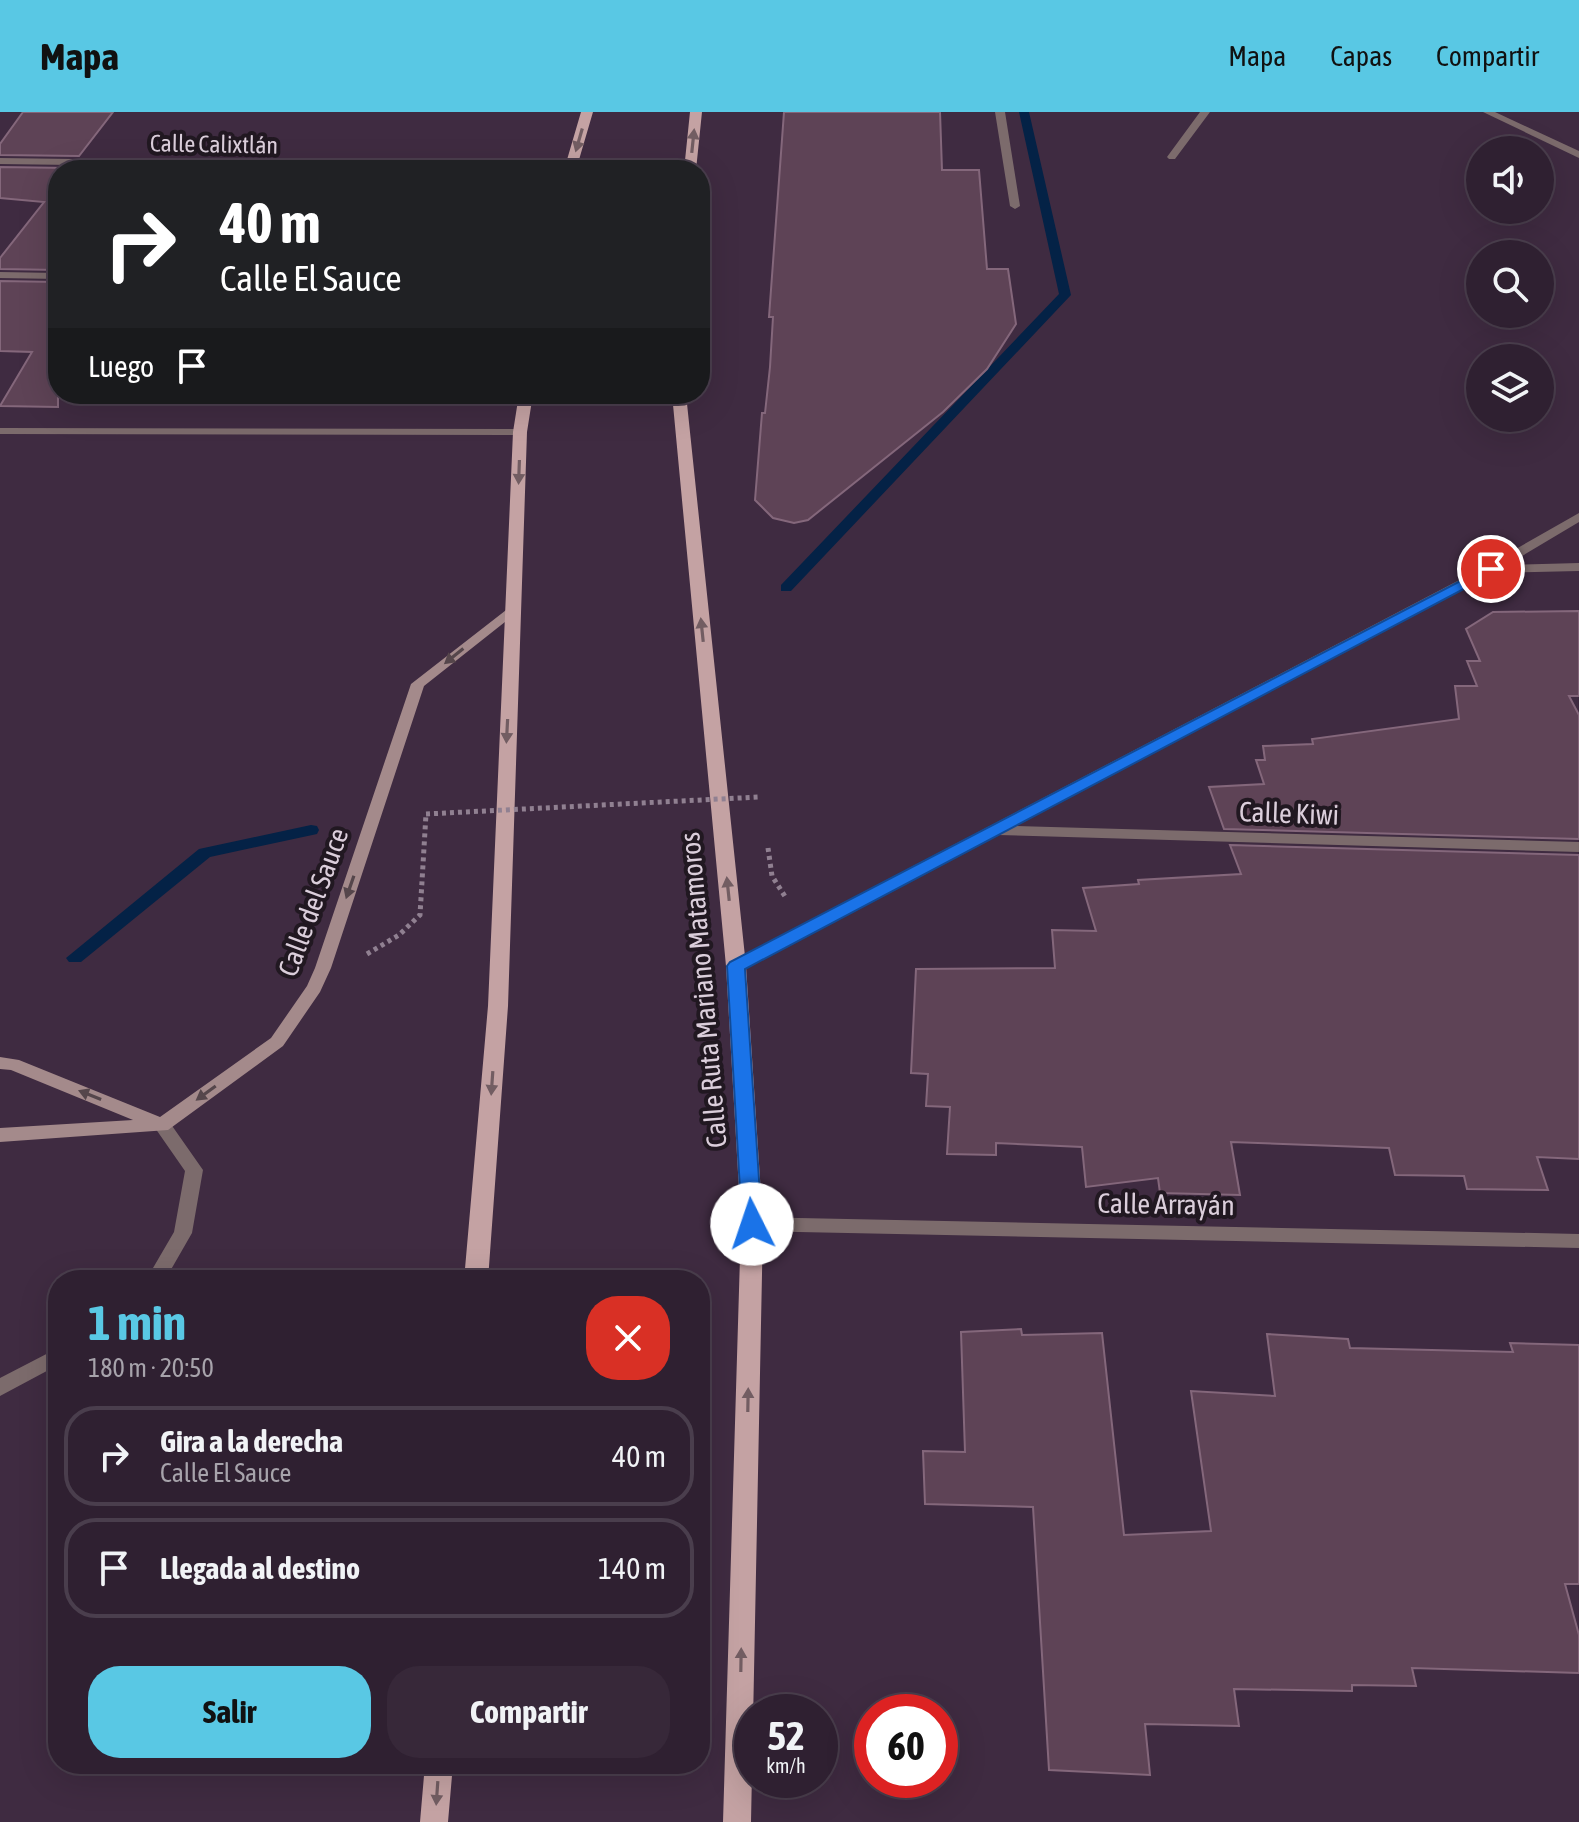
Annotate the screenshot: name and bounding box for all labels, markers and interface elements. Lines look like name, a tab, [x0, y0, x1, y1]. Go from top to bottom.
text: Mapa	[40, 35, 119, 78]
text: Mapa	[1228, 40, 1286, 72]
text: Capas	[1330, 40, 1392, 72]
text: Compartir	[1436, 40, 1539, 72]
one-way arrow	[687, 128, 700, 153]
street label: Calle Calixtlán	[150, 129, 278, 159]
one-way arrow	[572, 129, 585, 153]
map controls	[1466, 136, 1554, 432]
button: sound	[1466, 136, 1554, 224]
text: 40 m	[220, 191, 321, 255]
icon: right	[88, 192, 192, 296]
button: search	[1466, 240, 1554, 328]
text: Calle El Sauce	[220, 257, 402, 299]
icon: arrive	[170, 344, 214, 388]
button: layers	[1466, 344, 1554, 432]
text: Luego	[88, 349, 154, 383]
one-way arrow	[512, 460, 525, 485]
pin	[1457, 535, 1525, 603]
icon: arrive	[1469, 547, 1513, 591]
one-way arrow	[696, 617, 709, 642]
one-way arrow	[444, 647, 464, 663]
one-way arrow	[501, 719, 514, 744]
street label: Calle Kiwi	[1238, 795, 1340, 831]
street label: Calle del Sauce	[271, 824, 355, 980]
street label: Calle Ruta Mariano Matamoros	[673, 831, 733, 1149]
one-way arrow	[343, 876, 355, 900]
one-way arrow	[722, 876, 735, 901]
one-way arrow	[485, 1071, 498, 1096]
one-way arrow	[196, 1085, 217, 1101]
one-way arrow	[78, 1089, 102, 1102]
position arrow	[710, 1182, 794, 1266]
street label: Calle Arrayán	[1097, 1187, 1235, 1221]
text: 1 min	[88, 1295, 186, 1350]
button: close	[586, 1296, 670, 1380]
text: 180 m · 20:50	[88, 1353, 214, 1383]
one-way arrow	[741, 1387, 754, 1412]
text: Gira a la derecha	[160, 1424, 343, 1458]
icon: right	[92, 1434, 136, 1478]
text: 40 m	[612, 1439, 666, 1473]
text: Calle El Sauce	[160, 1458, 291, 1488]
icon: arrive	[92, 1546, 136, 1590]
text: Llegada al destino	[160, 1551, 360, 1585]
text: 140 m	[598, 1551, 666, 1585]
one-way arrow	[735, 1647, 748, 1672]
button: Salir	[88, 1666, 371, 1758]
button: Compartir	[387, 1666, 670, 1758]
speed limit sign: 60	[854, 1694, 958, 1798]
text: 52	[767, 1713, 805, 1758]
text: km/h	[766, 1754, 806, 1777]
one-way arrow	[430, 1781, 443, 1806]

